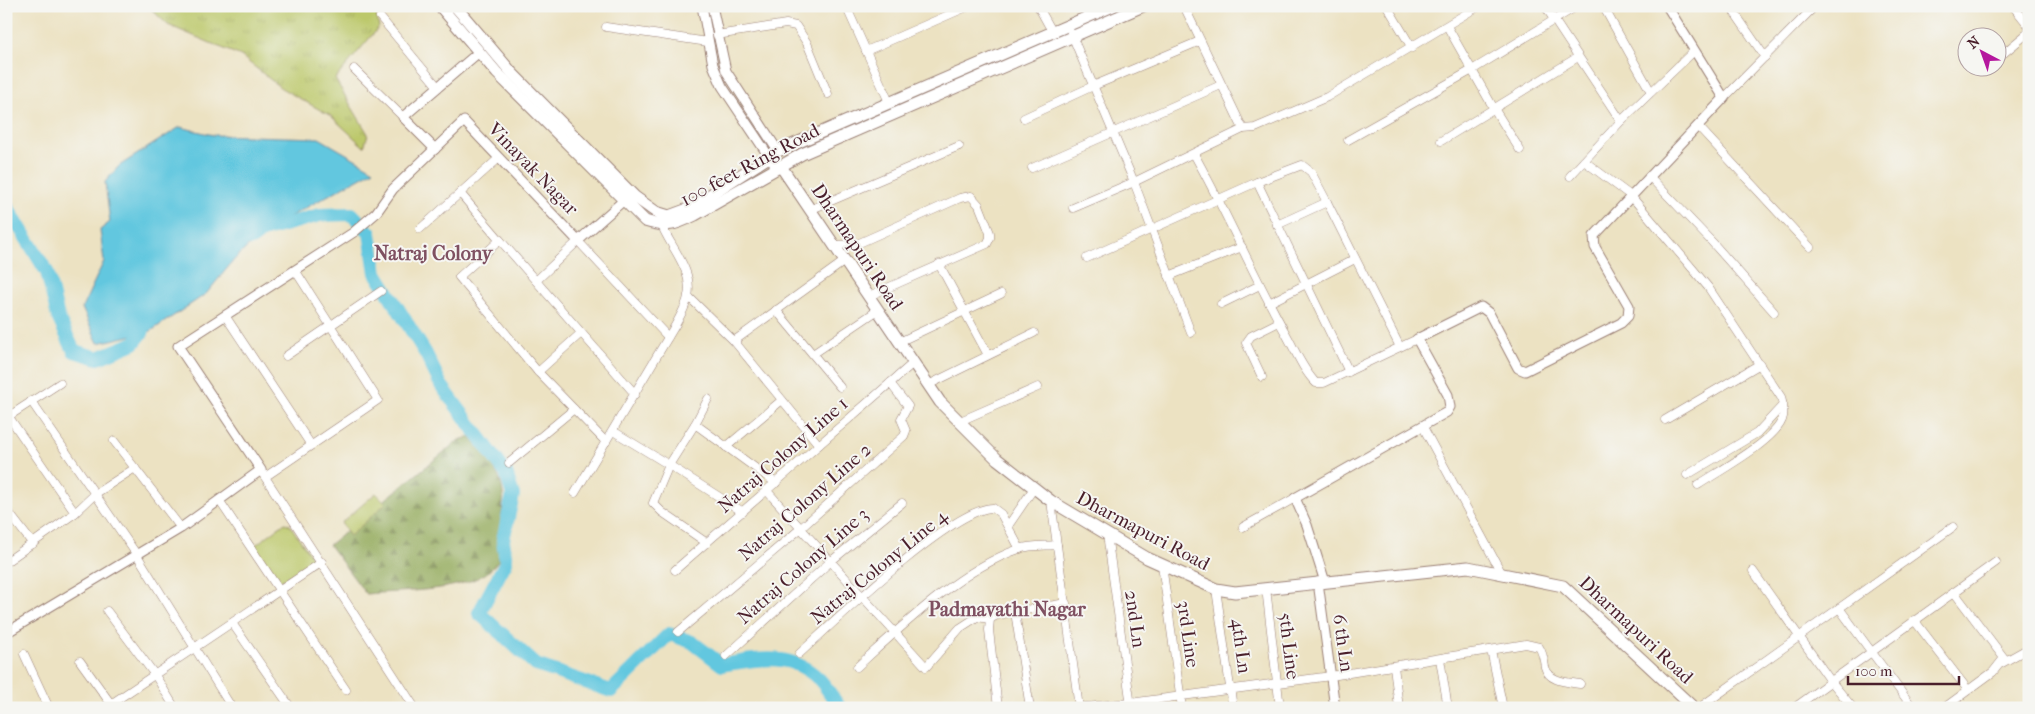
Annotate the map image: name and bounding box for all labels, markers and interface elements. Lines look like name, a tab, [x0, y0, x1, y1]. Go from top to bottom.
north arrow	[1958, 28, 2008, 78]
text: N	[1964, 32, 1984, 52]
street label: Vinayak Nagar	[483, 118, 583, 220]
street label: 100 feet Ring Road	[677, 119, 824, 211]
street label: Dharmapuri Road	[807, 180, 908, 315]
district label: Natraj Colony	[374, 242, 494, 265]
street label: Natraj Colony Line 1	[713, 393, 853, 517]
street label: Natraj Colony Line 2	[734, 438, 876, 565]
street label: Dharmapuri Road	[1073, 487, 1214, 576]
street label: Natraj Colony Line 3	[733, 503, 873, 629]
street label: Natraj Colony Line 4	[806, 505, 952, 629]
street label: Dharmapuri Road	[1575, 572, 1698, 689]
street label: 2nd Ln	[1120, 589, 1150, 649]
district label: Padmavathi Nagar	[928, 598, 1086, 621]
street label: 3rd Line	[1172, 599, 1204, 669]
street label: 5th Line	[1274, 611, 1304, 681]
street label: 6 th Ln	[1328, 613, 1358, 673]
street label: 4th Ln	[1226, 617, 1256, 675]
scale bar	[1848, 654, 1959, 686]
text: 100 m	[1855, 662, 1893, 680]

